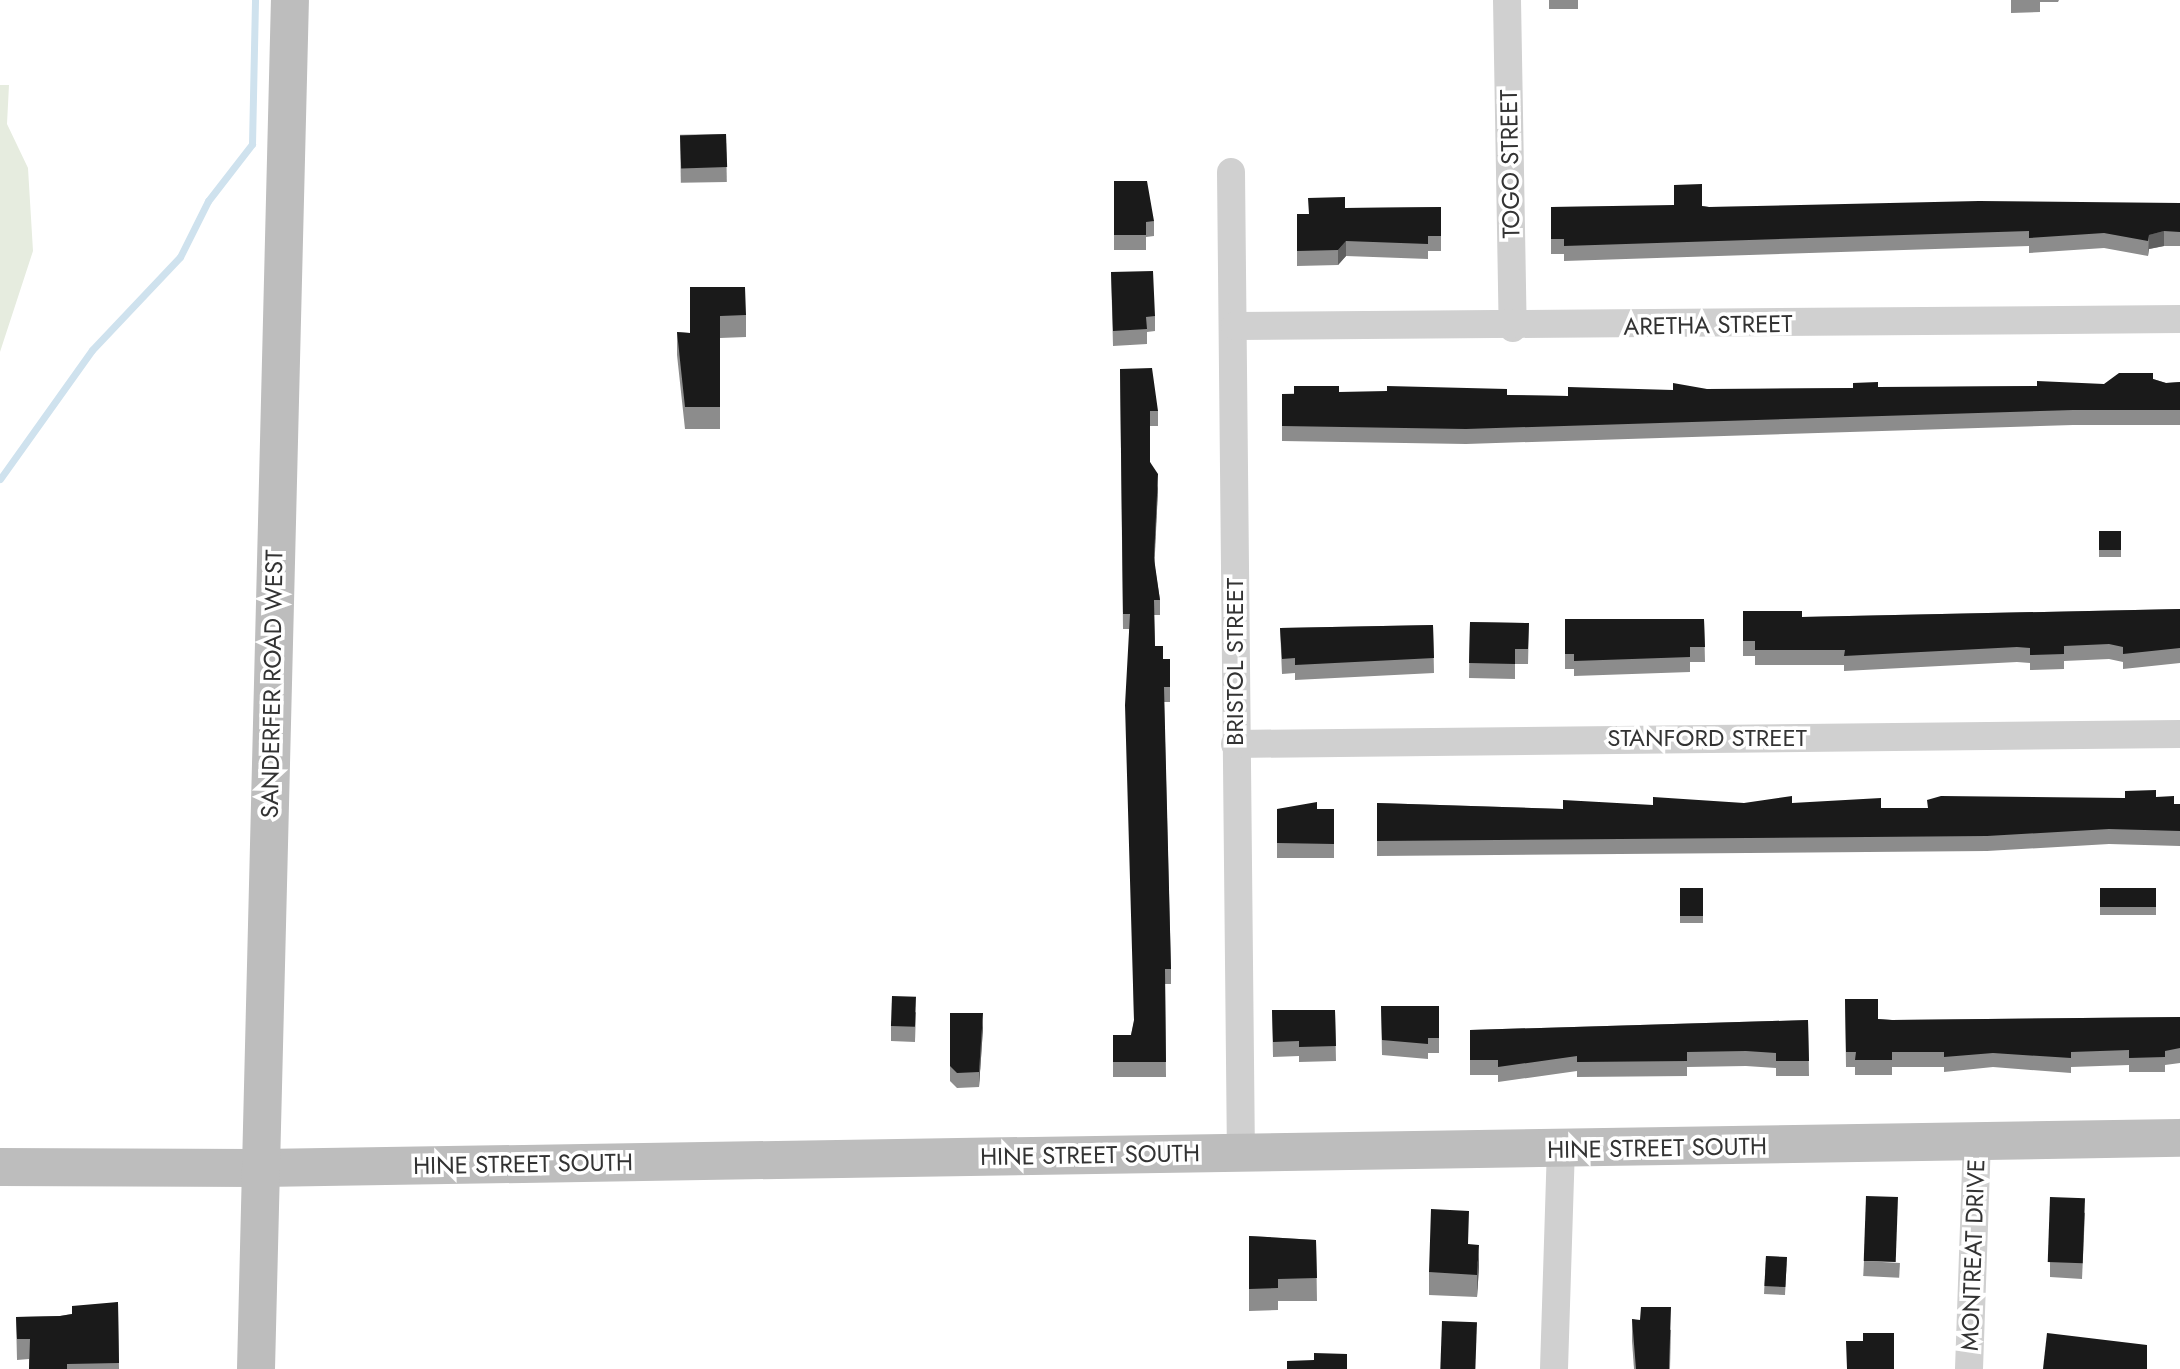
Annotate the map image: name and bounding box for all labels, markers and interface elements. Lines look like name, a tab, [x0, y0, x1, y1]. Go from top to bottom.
street label: TOGO STREET	[1494, 89, 1526, 239]
street label: ARETHA STREET	[1623, 309, 1793, 341]
street label: SANDERFER ROAD WEST	[255, 549, 289, 819]
street label: BRISTOL STREET	[1221, 578, 1249, 746]
street label: STANFORD STREET	[1607, 724, 1807, 752]
street label: HINE STREET SOUTH	[1547, 1132, 1767, 1164]
street label: HINE STREET SOUTH	[980, 1139, 1200, 1171]
street label: HINE STREET SOUTH	[413, 1148, 633, 1180]
street label: MONTREAT DRIVE	[1955, 1159, 1991, 1351]

